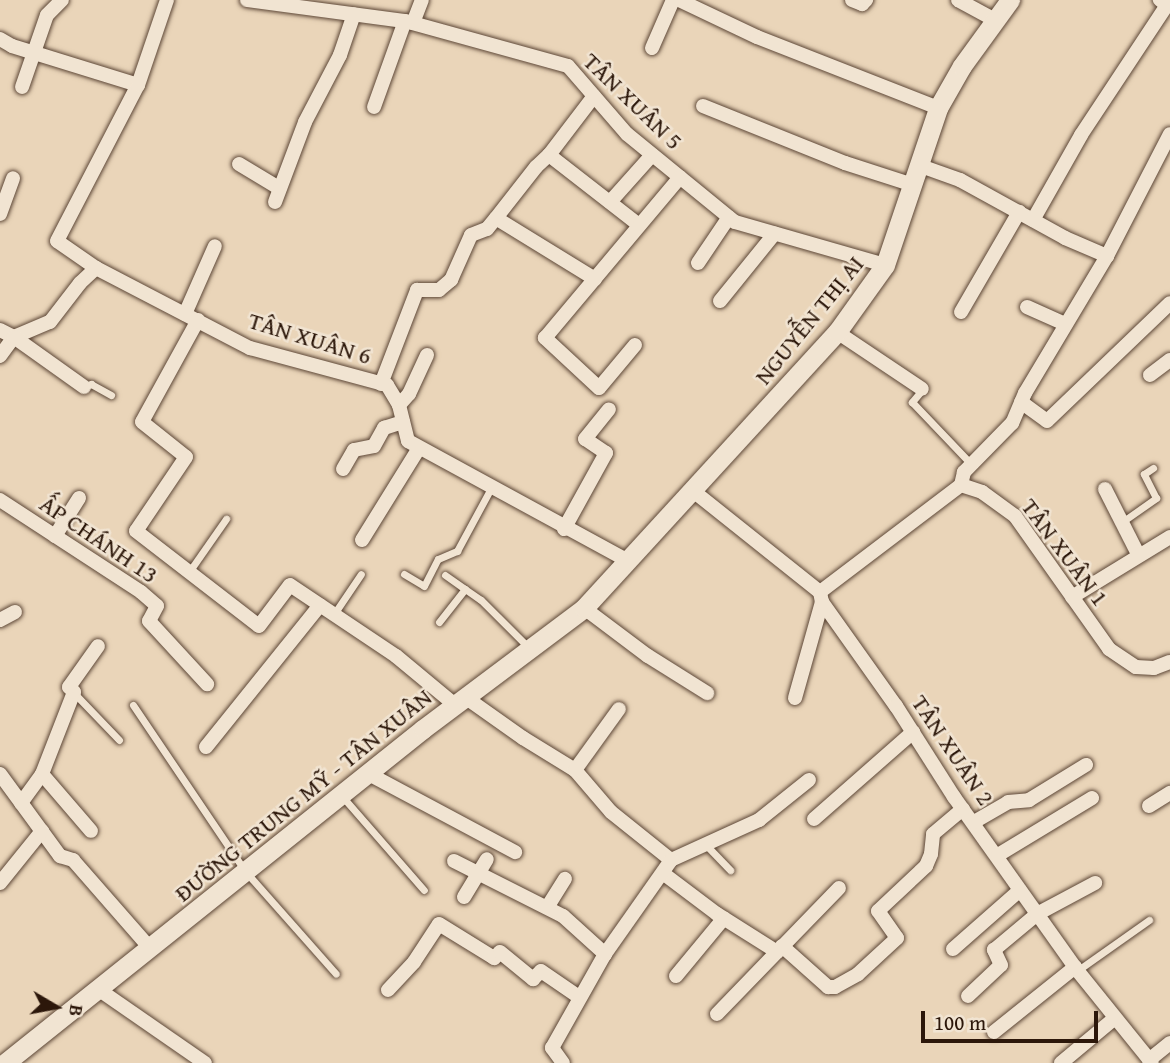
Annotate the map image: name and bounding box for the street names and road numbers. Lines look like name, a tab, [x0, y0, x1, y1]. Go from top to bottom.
street label: TÂN XUÂN 5	[577, 47, 689, 155]
street label: NGUYỄN THỊ AI	[748, 250, 870, 390]
street label: TÂN XUÂN 6	[245, 306, 375, 370]
street label: ẤP CHÁNH 13	[34, 489, 164, 589]
street label: TÂN XUÂN 1	[1015, 493, 1115, 611]
street label: ĐƯỜNG TRUNG MỸ - TÂN XUÂN	[169, 682, 437, 908]
street label: TÂN XUÂN 2	[906, 689, 1000, 811]

